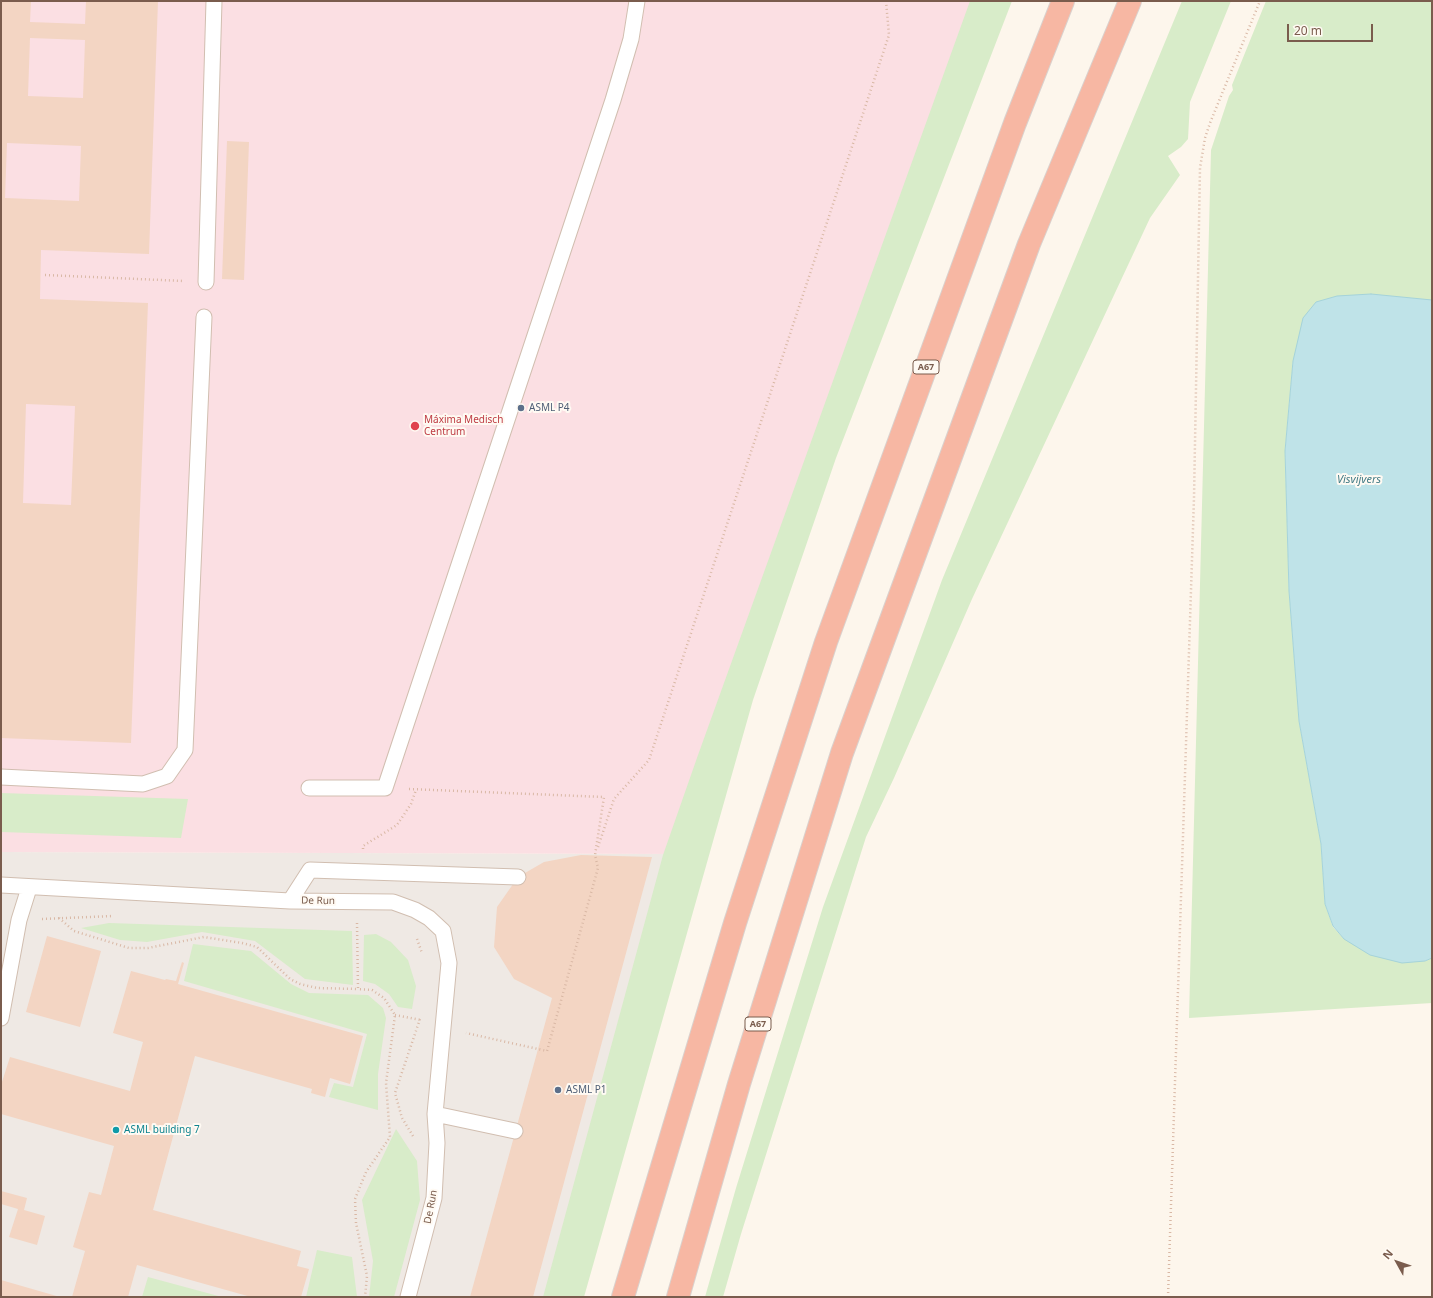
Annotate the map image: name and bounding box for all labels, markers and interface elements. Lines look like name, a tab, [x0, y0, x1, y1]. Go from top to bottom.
scale bar	[1289, 16, 1375, 42]
text: 20 m	[1294, 22, 1322, 39]
road number: A67	[913, 360, 939, 374]
place label: ASML P4	[529, 402, 570, 414]
marker: ASML P4	[516, 403, 526, 413]
place label: Máxima Medisch Centrum	[424, 414, 503, 438]
marker: Máxima Medisch Centrum	[409, 420, 421, 432]
water label: Visvijvers	[1337, 473, 1381, 487]
street label: De Run	[301, 895, 335, 907]
road number: A67	[745, 1017, 771, 1031]
place label: ASML P1	[566, 1084, 607, 1096]
marker: ASML P1	[553, 1085, 563, 1095]
place label: ASML building 7	[124, 1124, 200, 1136]
marker: ASML building 7	[111, 1125, 121, 1135]
street label: De Run	[422, 1189, 440, 1225]
north arrow	[1377, 1242, 1417, 1282]
text: N	[1379, 1246, 1396, 1262]

